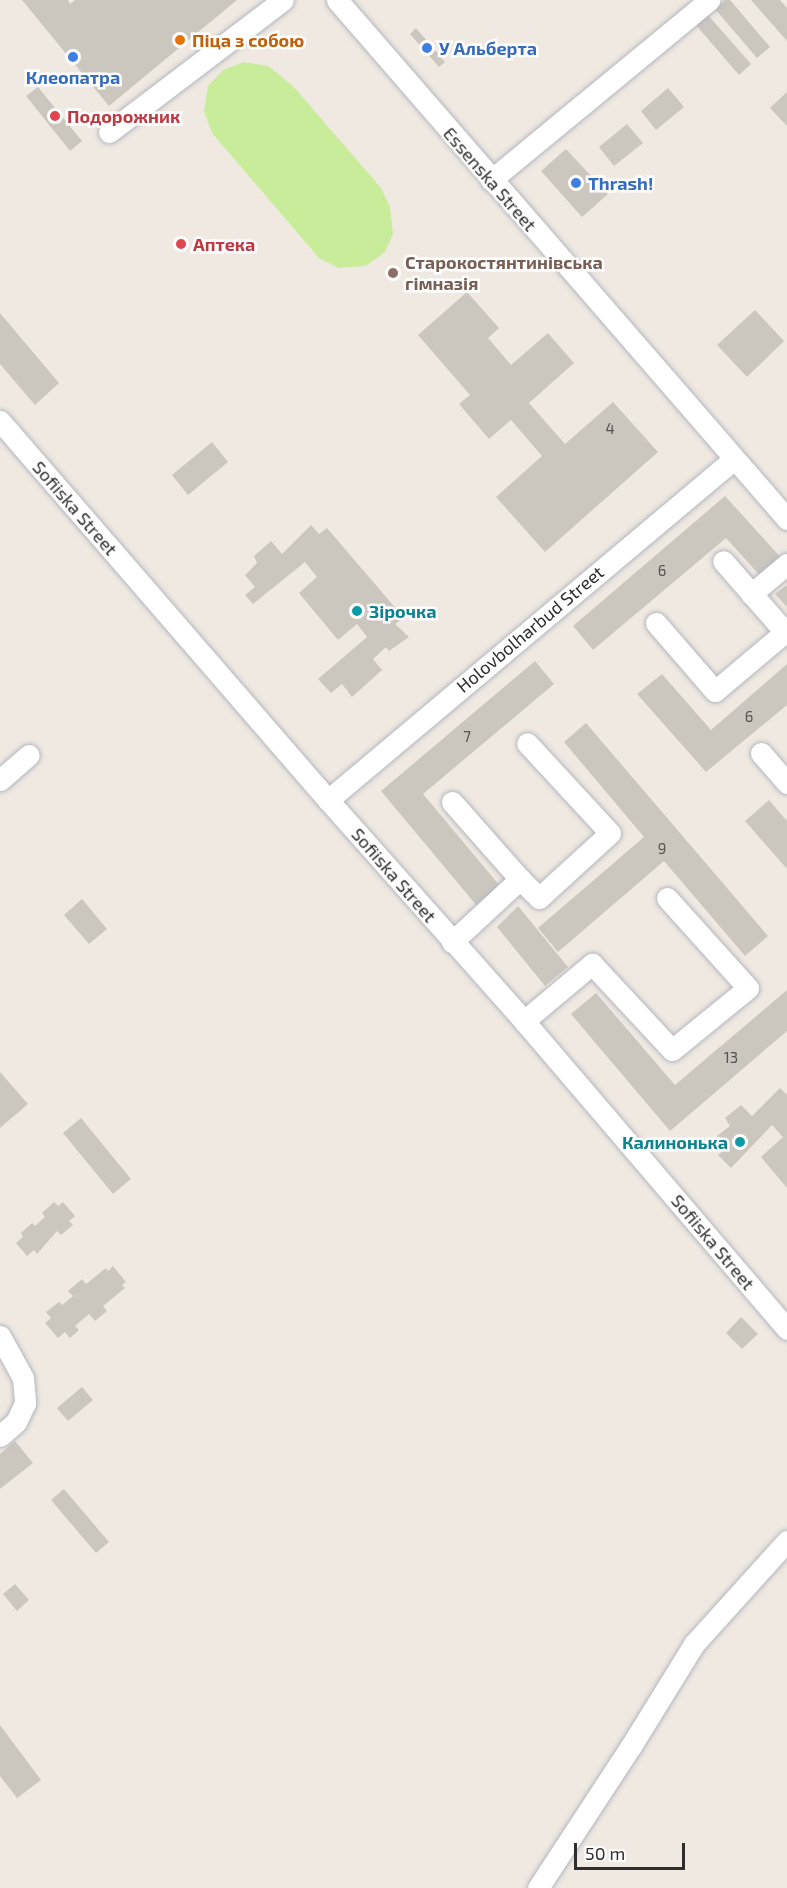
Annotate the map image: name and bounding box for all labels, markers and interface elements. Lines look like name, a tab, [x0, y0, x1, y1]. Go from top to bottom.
place label: Піца з собою	[192, 29, 304, 51]
marker: Піца з собою	[173, 33, 187, 47]
place label: У Альберта	[439, 37, 537, 59]
marker: У Альберта	[420, 41, 434, 55]
marker: Клеопатра	[66, 50, 80, 64]
place label: Клеопатра	[26, 66, 120, 88]
place label: Подорожник	[67, 105, 180, 127]
marker: Подорожник	[48, 109, 62, 123]
street label: Essenska Street	[439, 123, 541, 235]
place label: Thrash!	[588, 172, 653, 194]
marker: Thrash!	[569, 176, 583, 190]
place label: Аптека	[193, 233, 255, 255]
marker: Аптека	[174, 237, 188, 251]
place label: Старокостянтинівська гімназія	[405, 252, 603, 294]
marker: Старокостянтинівська гімназія	[386, 266, 400, 280]
house number: 4	[605, 420, 615, 438]
street label: Sofiiska Street	[28, 456, 122, 560]
street label: Holovbolharbud Street	[452, 561, 608, 697]
house number: 6	[658, 562, 666, 580]
place label: Зірочка	[369, 600, 436, 622]
marker: Зірочка	[350, 604, 364, 618]
house number: 6	[745, 708, 753, 726]
house number: 7	[463, 728, 471, 746]
street label: Sofiiska Street	[347, 823, 441, 927]
house number: 9	[658, 840, 666, 858]
house number: 13	[724, 1049, 738, 1067]
place label: Калинонька	[622, 1131, 728, 1153]
marker: Калинонька	[733, 1135, 747, 1149]
street label: Sofiiska Street	[667, 1190, 759, 1294]
scale bar	[577, 1831, 688, 1869]
text: 50 m	[585, 1842, 625, 1864]

